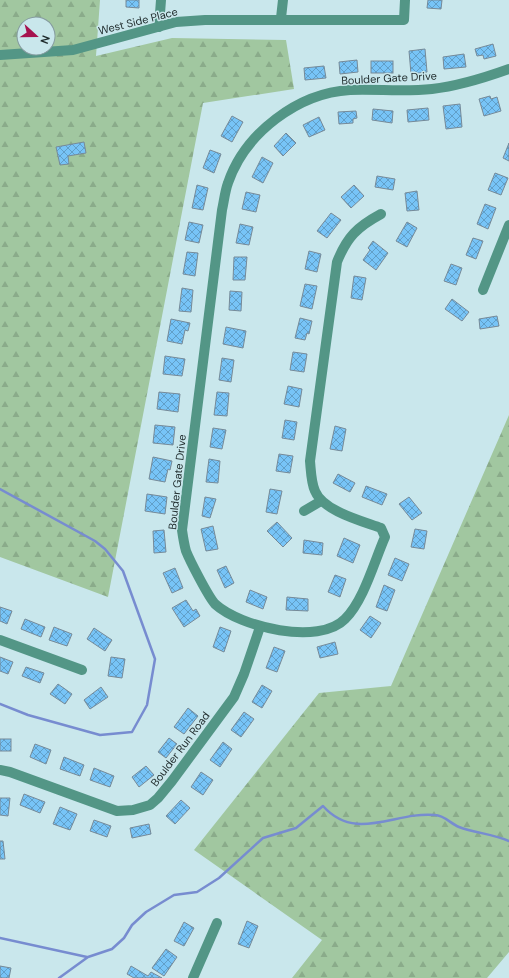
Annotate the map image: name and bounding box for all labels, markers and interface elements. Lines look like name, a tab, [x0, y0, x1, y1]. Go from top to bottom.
street label: West Side Place	[97, 4, 179, 38]
north arrow	[16, 16, 56, 56]
text: N	[37, 33, 53, 46]
street label: Boulder Gate Drive	[341, 69, 437, 87]
street label: Boulder Gate Drive	[165, 434, 189, 530]
street label: Boulder Run Road	[147, 709, 213, 789]

